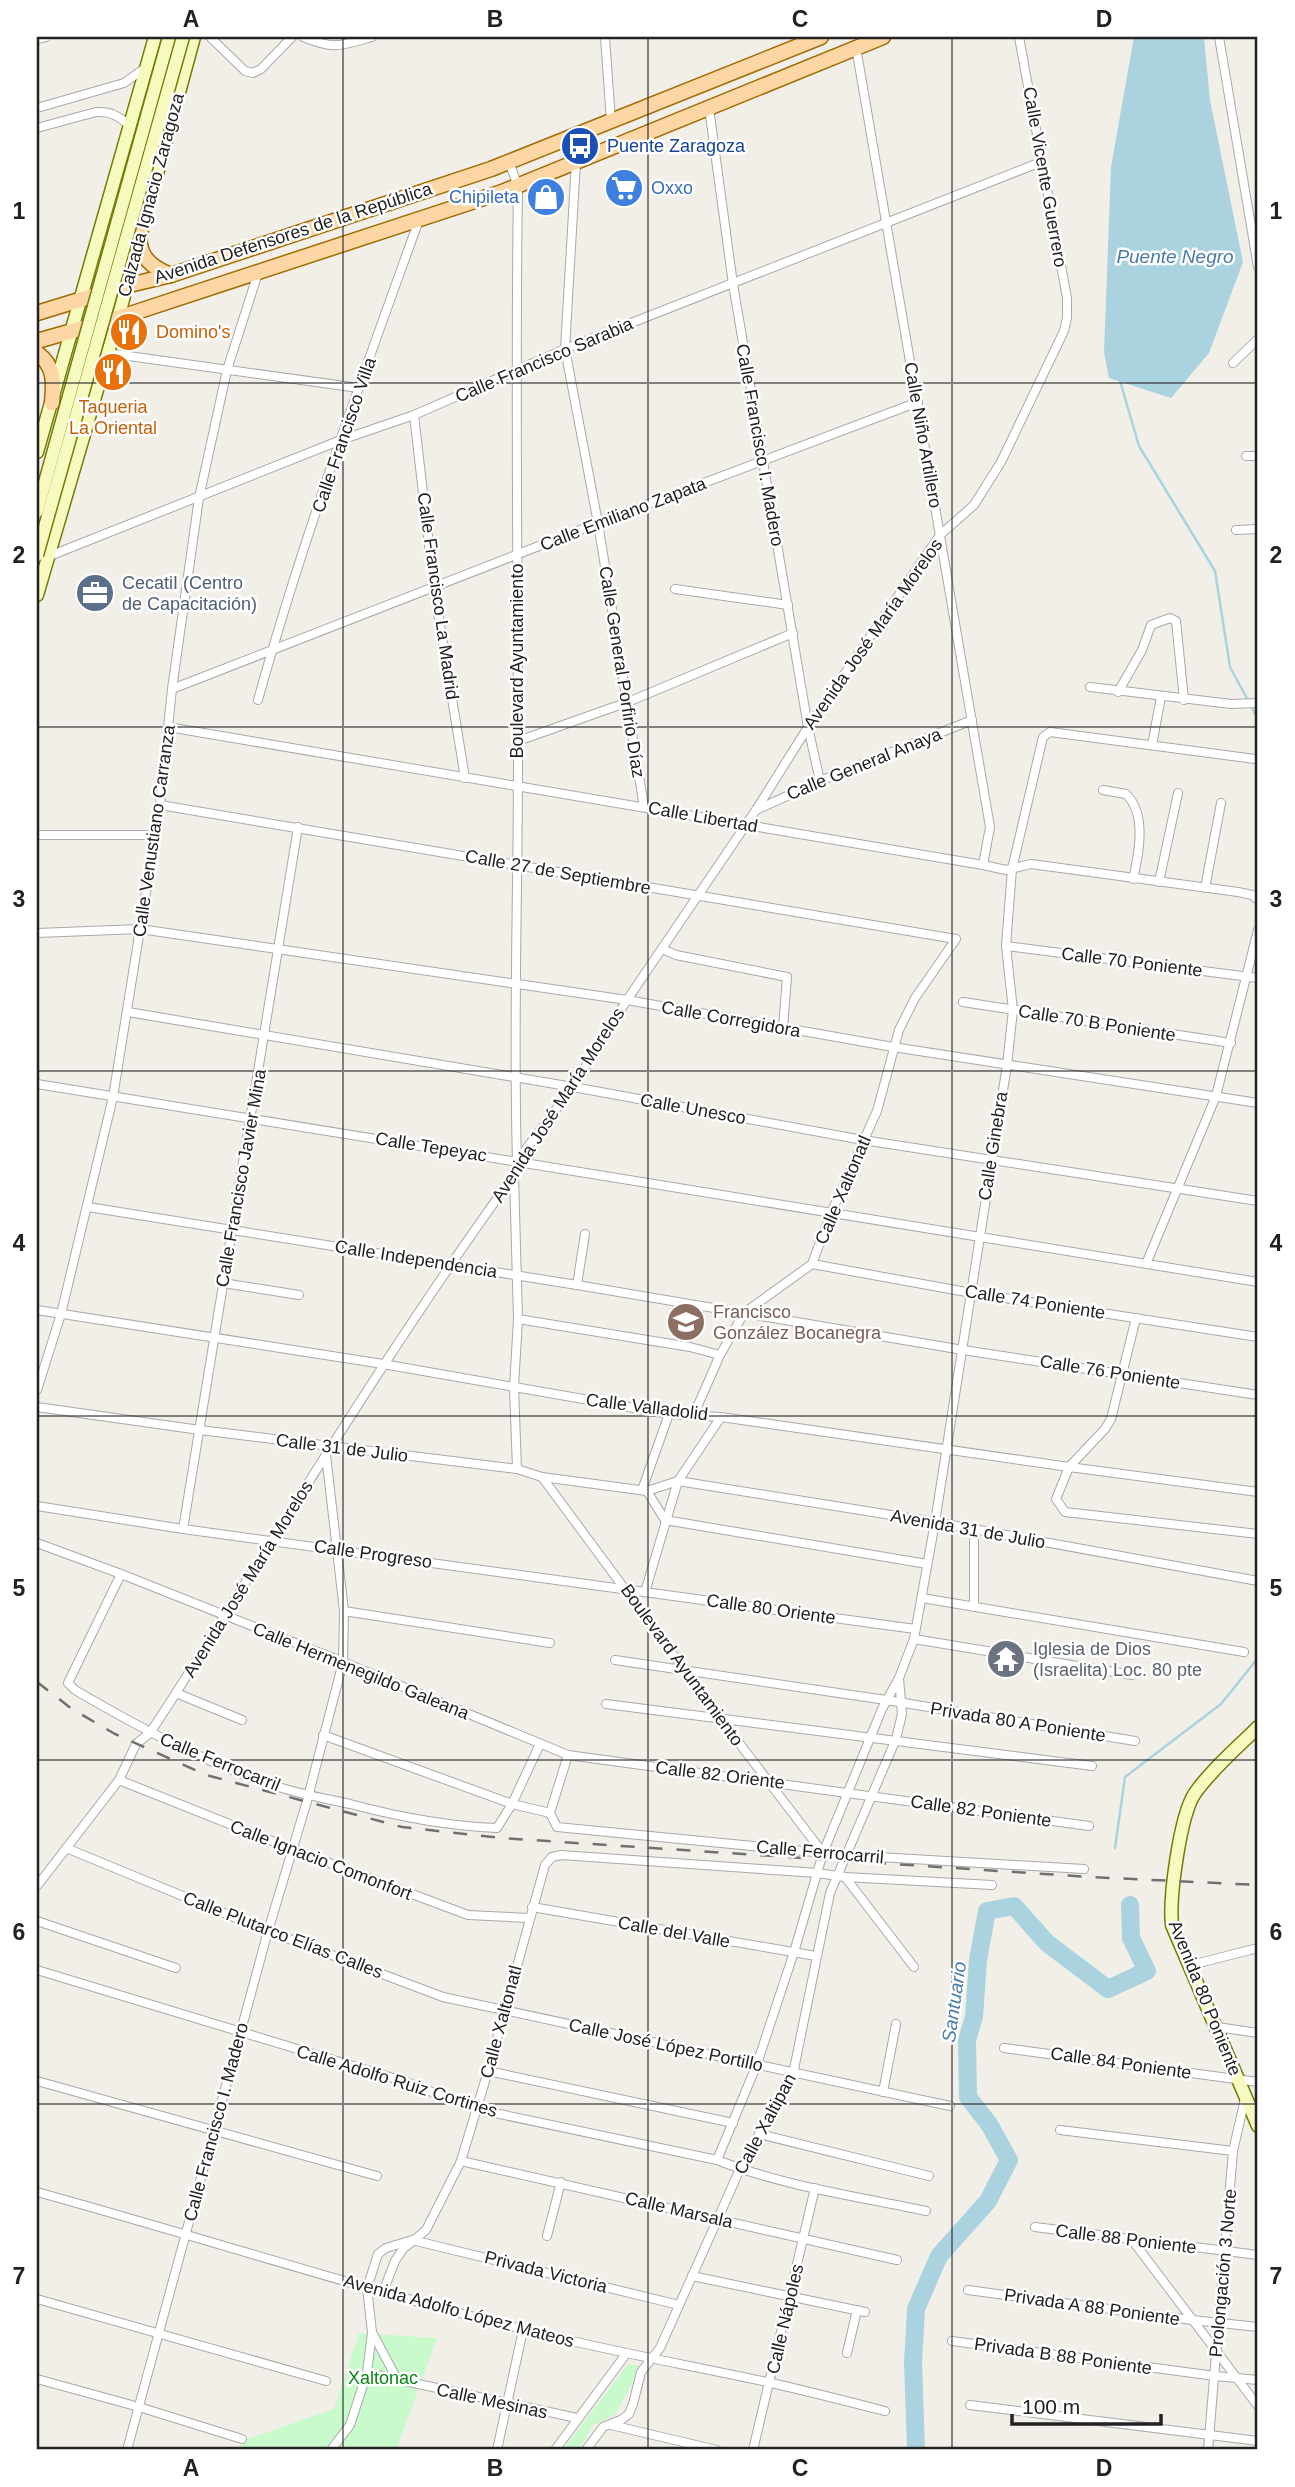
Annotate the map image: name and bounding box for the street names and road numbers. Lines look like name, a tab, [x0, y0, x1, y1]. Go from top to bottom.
street label: Calle Vicente Guerrero	[1019, 85, 1071, 269]
street label: Calzada Ignacio Zaragoza	[114, 90, 188, 299]
street label: Avenida Defensores de la República	[152, 178, 435, 287]
street label: Calle Francisco Sarabia	[452, 313, 637, 407]
street label: Calle Francisco I. Madero	[732, 342, 788, 548]
street label: Calle Francisco Villa	[308, 354, 380, 515]
street label: Calle Niño Artillero	[900, 360, 946, 510]
street label: Calle Emiliano Zapata	[537, 473, 710, 555]
street label: Calle Francisco La Madrid	[414, 491, 462, 701]
street label: Avenida José María Morelos	[799, 535, 947, 733]
street label: Boulevard Ayuntamiento	[507, 564, 527, 758]
street label: Calle General Porfirio Díaz	[595, 565, 649, 779]
street label: Calle Venustiano Carranza	[129, 723, 179, 938]
street label: Calle General Anaya	[784, 723, 945, 804]
street label: Calle Libertad	[647, 798, 759, 836]
street label: Calle 27 de Septiembre	[464, 846, 652, 898]
street label: Calle 70 Poniente	[1060, 943, 1204, 981]
street label: Calle Corregidora	[660, 997, 803, 1041]
street label: Calle 70 B Poniente	[1017, 1001, 1177, 1045]
street label: Avenida José María Morelos	[488, 1004, 628, 1206]
street label: Calle Francisco Javier Mina	[212, 1066, 270, 1289]
street label: Calle Ginebra	[975, 1089, 1012, 1202]
street label: Calle Unesco	[639, 1090, 747, 1128]
street label: Calle Tepeyac	[374, 1128, 488, 1166]
street label: Calle Xaltonatl	[811, 1133, 875, 1247]
street label: Calle Independencia	[333, 1236, 500, 1282]
street label: Calle 74 Poniente	[963, 1281, 1107, 1323]
street label: Calle 76 Poniente	[1038, 1351, 1182, 1393]
street label: Calle Valladolid	[585, 1390, 709, 1424]
street label: Calle 31 de Julio	[275, 1430, 409, 1466]
street label: Avenida José María Morelos	[179, 1477, 317, 1681]
street label: Avenida 31 de Julio	[889, 1506, 1047, 1552]
street label: Calle Progreso	[313, 1536, 433, 1572]
street label: Boulevard Ayuntamiento	[617, 1580, 747, 1750]
street label: Calle 80 Oriente	[705, 1590, 837, 1628]
street label: Calle Hermenegildo Galeana	[250, 1618, 473, 1724]
street label: Privada 80 A Poniente	[929, 1698, 1107, 1746]
street label: Calle Ferrocarril	[157, 1729, 283, 1795]
street label: Calle 82 Oriente	[654, 1757, 786, 1793]
street label: Calle 82 Poniente	[909, 1791, 1053, 1831]
street label: Calle Ignacio Comonfort	[227, 1816, 415, 1904]
street label: Calle Ferrocarril	[755, 1836, 885, 1868]
street label: Calle Plutarco Elías Calles	[180, 1888, 386, 1982]
street label: Calle del Valle	[616, 1912, 732, 1952]
street label: Avenida 80 Poniente	[1165, 1917, 1245, 2079]
street label: Calle Xaltonatl	[476, 1963, 526, 2081]
street label: Calle José López Portillo	[567, 2015, 765, 2075]
street label: Calle Francisco I. Madero	[180, 2020, 252, 2224]
street label: Calle Adolfo Ruiz Cortines	[294, 2041, 500, 2121]
street label: Calle 84 Poniente	[1049, 2043, 1193, 2083]
street label: Calle Xaltipan	[730, 2070, 800, 2178]
street label: Calle Marsala	[623, 2188, 736, 2232]
street label: Prolongación 3 Norte	[1206, 2188, 1240, 2358]
street label: Calle 88 Poniente	[1054, 2220, 1198, 2258]
street label: Privada Victoria	[483, 2247, 610, 2297]
street label: Calle Nápoles	[763, 2262, 807, 2376]
street label: Avenida Adolfo López Mateos	[342, 2271, 576, 2351]
street label: Privada A 88 Poniente	[1003, 2285, 1181, 2329]
street label: Privada B 88 Poniente	[973, 2334, 1153, 2378]
street label: Calle Mesinas	[435, 2379, 549, 2423]

